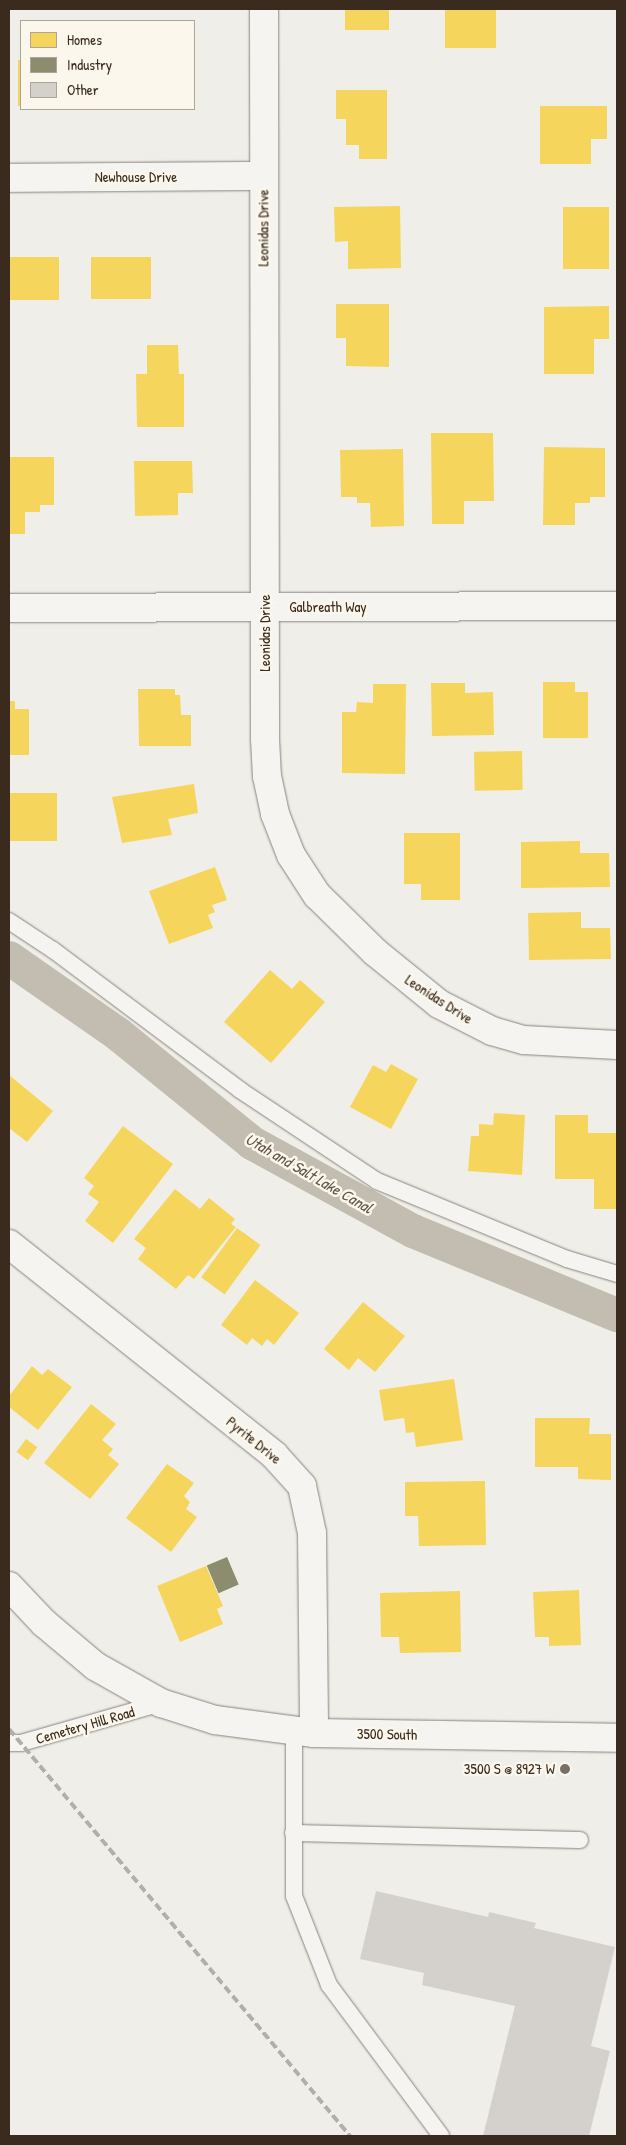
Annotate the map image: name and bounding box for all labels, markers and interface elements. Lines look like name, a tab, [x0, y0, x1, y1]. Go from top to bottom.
legend	[20, 20, 195, 110]
text: Homes	[67, 29, 102, 50]
text: Industry	[67, 54, 112, 75]
text: Other	[67, 79, 99, 100]
street label: Newhouse Drive	[95, 168, 177, 186]
street label: Leonidas Drive	[254, 190, 272, 266]
street label: Leonidas Drive	[256, 595, 274, 671]
street label: Galbreath Way	[289, 598, 367, 616]
street label: Leonidas Drive	[402, 971, 476, 1027]
water label: Utah and Salt Lake Canal	[242, 1129, 376, 1217]
street label: Pyrite Drive	[223, 1412, 285, 1468]
street label: Cemetery Hill Road	[34, 1702, 136, 1748]
street label: 3500 South	[357, 1724, 417, 1744]
place label: 3500 S @ 8927 W	[464, 1760, 555, 1778]
marker: 3500 S @ 8927 W	[559, 1763, 571, 1775]

